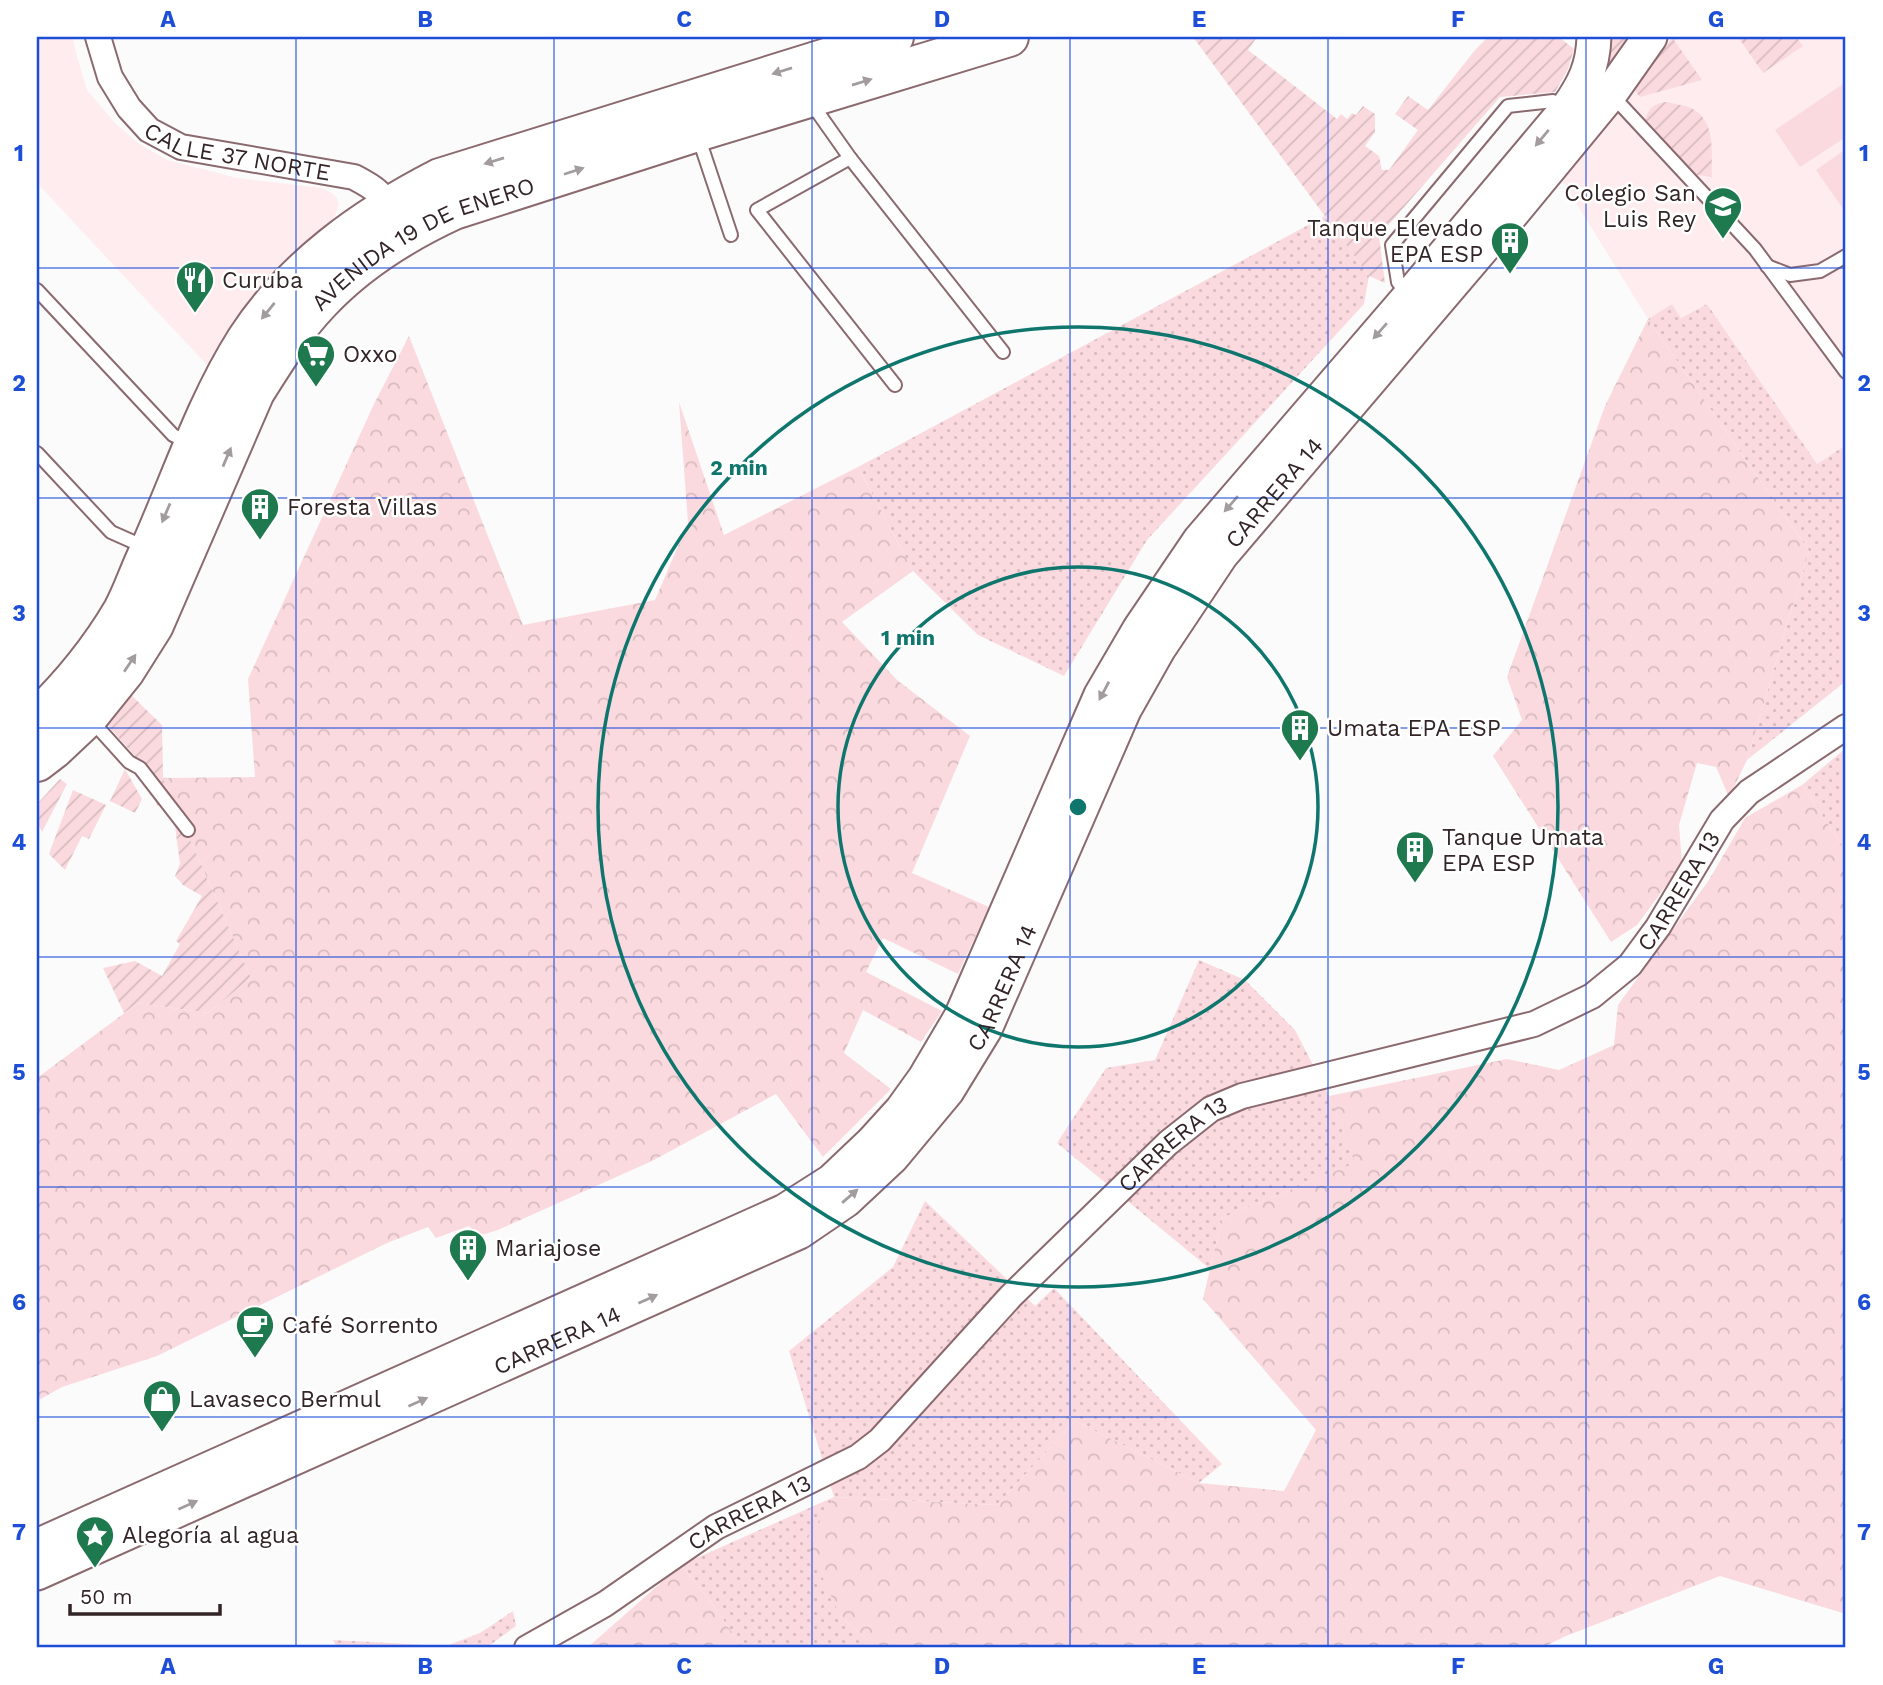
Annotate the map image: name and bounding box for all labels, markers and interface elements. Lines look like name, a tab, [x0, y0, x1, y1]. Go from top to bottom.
text: A	[160, 6, 176, 33]
text: B	[417, 6, 433, 33]
text: C	[676, 6, 692, 33]
text: D	[934, 6, 950, 33]
text: E	[1192, 6, 1206, 33]
text: F	[1451, 6, 1465, 33]
text: G	[1708, 6, 1724, 33]
one-way arrow	[771, 66, 792, 77]
one-way arrow	[852, 76, 873, 87]
street label: CALLE 37 NORTE	[139, 117, 332, 187]
one-way arrow	[1535, 130, 1550, 147]
text: 1	[14, 140, 24, 167]
text: 1	[1859, 140, 1869, 167]
one-way arrow	[484, 156, 505, 167]
one-way arrow	[564, 166, 585, 176]
street label: AVENIDA 19 DE ENERO	[306, 172, 538, 316]
place label: Colegio San Luis Rey	[1564, 180, 1696, 233]
school or university icon: Colegio San Luis Rey	[1702, 185, 1744, 240]
place label: Tanque Elevado EPA ESP	[1307, 215, 1483, 268]
building icon: Tanque Elevado EPA ESP	[1489, 220, 1531, 275]
restaurant icon: Curuba	[174, 259, 216, 314]
place label: Curuba	[222, 267, 303, 294]
one-way arrow	[260, 301, 275, 319]
one-way arrow	[1372, 322, 1388, 340]
supermarket icon: Oxxo	[295, 333, 337, 388]
place label: Oxxo	[343, 341, 398, 368]
text: 2	[12, 370, 26, 397]
text: 2	[1857, 370, 1871, 397]
street label: CARRERA 14	[1220, 432, 1329, 554]
one-way arrow	[222, 447, 233, 468]
text: 2 min	[710, 455, 768, 480]
building icon: Foresta Villas	[239, 486, 281, 541]
place label: Foresta Villas	[287, 494, 437, 521]
one-way arrow	[1224, 495, 1239, 512]
one-way arrow	[160, 503, 171, 524]
text: 3	[12, 600, 26, 627]
text: 3	[1857, 600, 1871, 627]
text: 1 min	[881, 625, 935, 650]
one-way arrow	[123, 653, 136, 672]
one-way arrow	[1098, 681, 1109, 701]
building icon: Umata EPA ESP	[1279, 707, 1321, 762]
place label: Umata EPA ESP	[1327, 715, 1501, 742]
centre of rings	[1066, 795, 1090, 819]
place label: Tanque Umata EPA ESP	[1442, 824, 1604, 877]
street label: CARRERA 13	[1632, 827, 1726, 956]
text: 4	[12, 829, 27, 856]
building icon: Tanque Umata EPA ESP	[1394, 829, 1436, 884]
text: 4	[1857, 829, 1872, 856]
street label: CARRERA 14	[962, 920, 1043, 1056]
text: 5	[12, 1059, 26, 1086]
text: 5	[1857, 1059, 1871, 1086]
street label: CARRERA 13	[1113, 1091, 1231, 1198]
one-way arrow	[841, 1188, 859, 1204]
building icon: Mariajose	[447, 1227, 489, 1282]
place label: Mariajose	[495, 1235, 601, 1262]
text: 6	[12, 1289, 26, 1316]
text: 6	[1857, 1289, 1871, 1316]
one-way arrow	[638, 1293, 659, 1304]
street label: CARRERA 14	[490, 1300, 625, 1381]
cafe icon: Café Sorrento	[234, 1304, 276, 1359]
place label: Café Sorrento	[282, 1312, 438, 1339]
shop icon: Lavaseco Bermul	[141, 1378, 183, 1433]
place label: Lavaseco Bermul	[189, 1386, 381, 1413]
one-way arrow	[408, 1396, 429, 1407]
street label: CARRERA 13	[683, 1469, 816, 1556]
one-way arrow	[178, 1499, 199, 1510]
place icon: Alegoría al agua	[74, 1514, 116, 1569]
text: 7	[12, 1519, 26, 1546]
text: 7	[1857, 1519, 1871, 1546]
place label: Alegoría al agua	[122, 1522, 299, 1549]
scale bar	[70, 1573, 220, 1617]
text: 50 m	[80, 1584, 132, 1609]
text: A	[160, 1653, 176, 1680]
text: B	[417, 1653, 433, 1680]
text: C	[676, 1653, 692, 1680]
text: D	[934, 1653, 950, 1680]
text: E	[1192, 1653, 1206, 1680]
text: F	[1451, 1653, 1465, 1680]
text: G	[1708, 1653, 1724, 1680]

